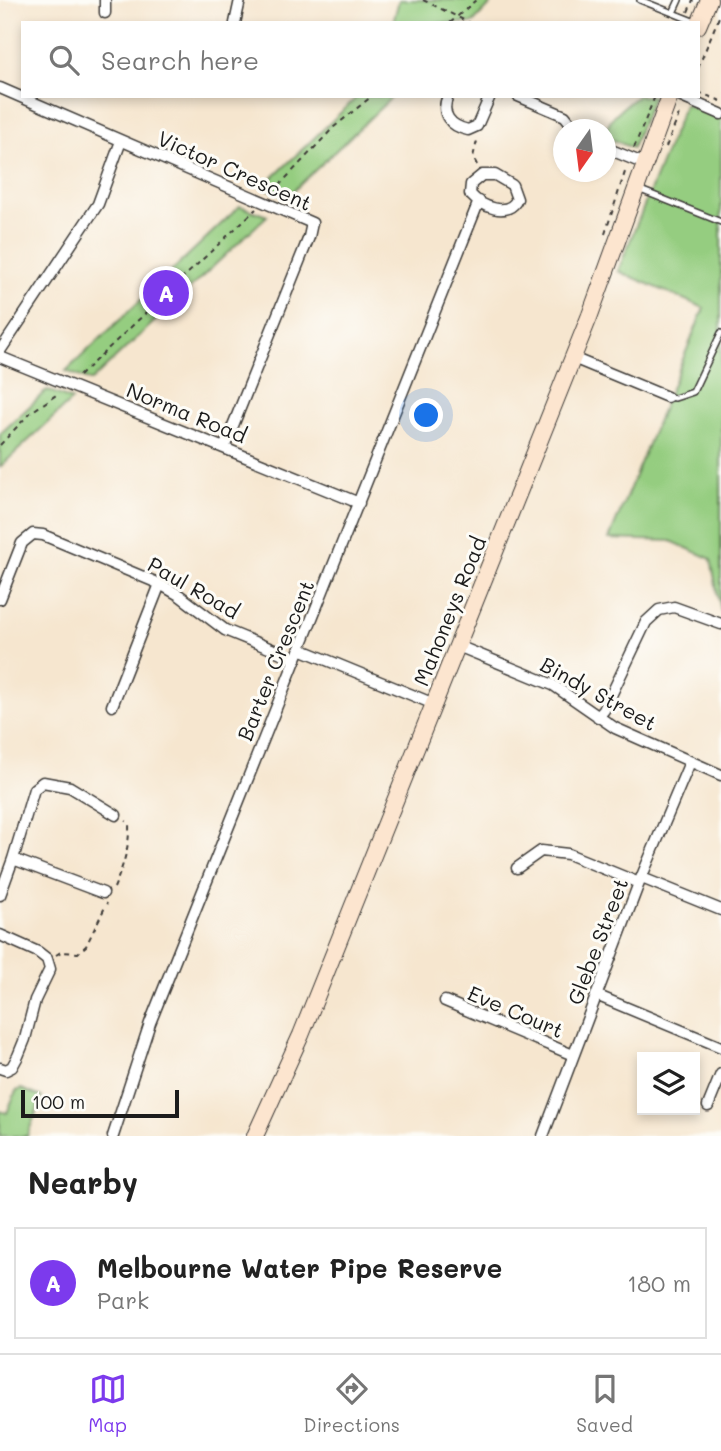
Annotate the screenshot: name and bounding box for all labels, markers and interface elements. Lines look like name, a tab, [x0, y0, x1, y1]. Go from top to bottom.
search box	[21, 21, 700, 98]
icon: search	[45, 41, 83, 79]
text: Search here	[101, 43, 259, 77]
north arrow	[553, 119, 616, 182]
street label: Victor Crescent	[154, 124, 316, 216]
pin: A	[143, 267, 189, 319]
street label: Norma Road	[123, 376, 251, 448]
your location	[409, 398, 443, 432]
street label: Mahoneys Road	[407, 532, 491, 690]
street label: Paul Road	[143, 550, 245, 624]
street label: Barter Crescent	[230, 576, 320, 744]
street label: Bindy Street	[536, 650, 662, 736]
street label: Glebe Street	[560, 874, 634, 1008]
street label: Eve Court	[464, 979, 568, 1043]
map controls	[637, 1052, 700, 1115]
button: layers	[637, 1052, 700, 1115]
scale bar	[21, 1087, 178, 1119]
text: 100 m	[32, 1089, 85, 1114]
text: Nearby	[28, 1162, 138, 1202]
text: Melbourne Water Pipe Reserve	[97, 1251, 502, 1285]
text: A	[45, 1268, 61, 1298]
text: 180 m	[627, 1268, 691, 1298]
text: Park	[97, 1285, 149, 1315]
tab: Map	[88, 1370, 127, 1437]
tab: Directions	[303, 1370, 400, 1437]
tab: Saved	[576, 1370, 633, 1437]

